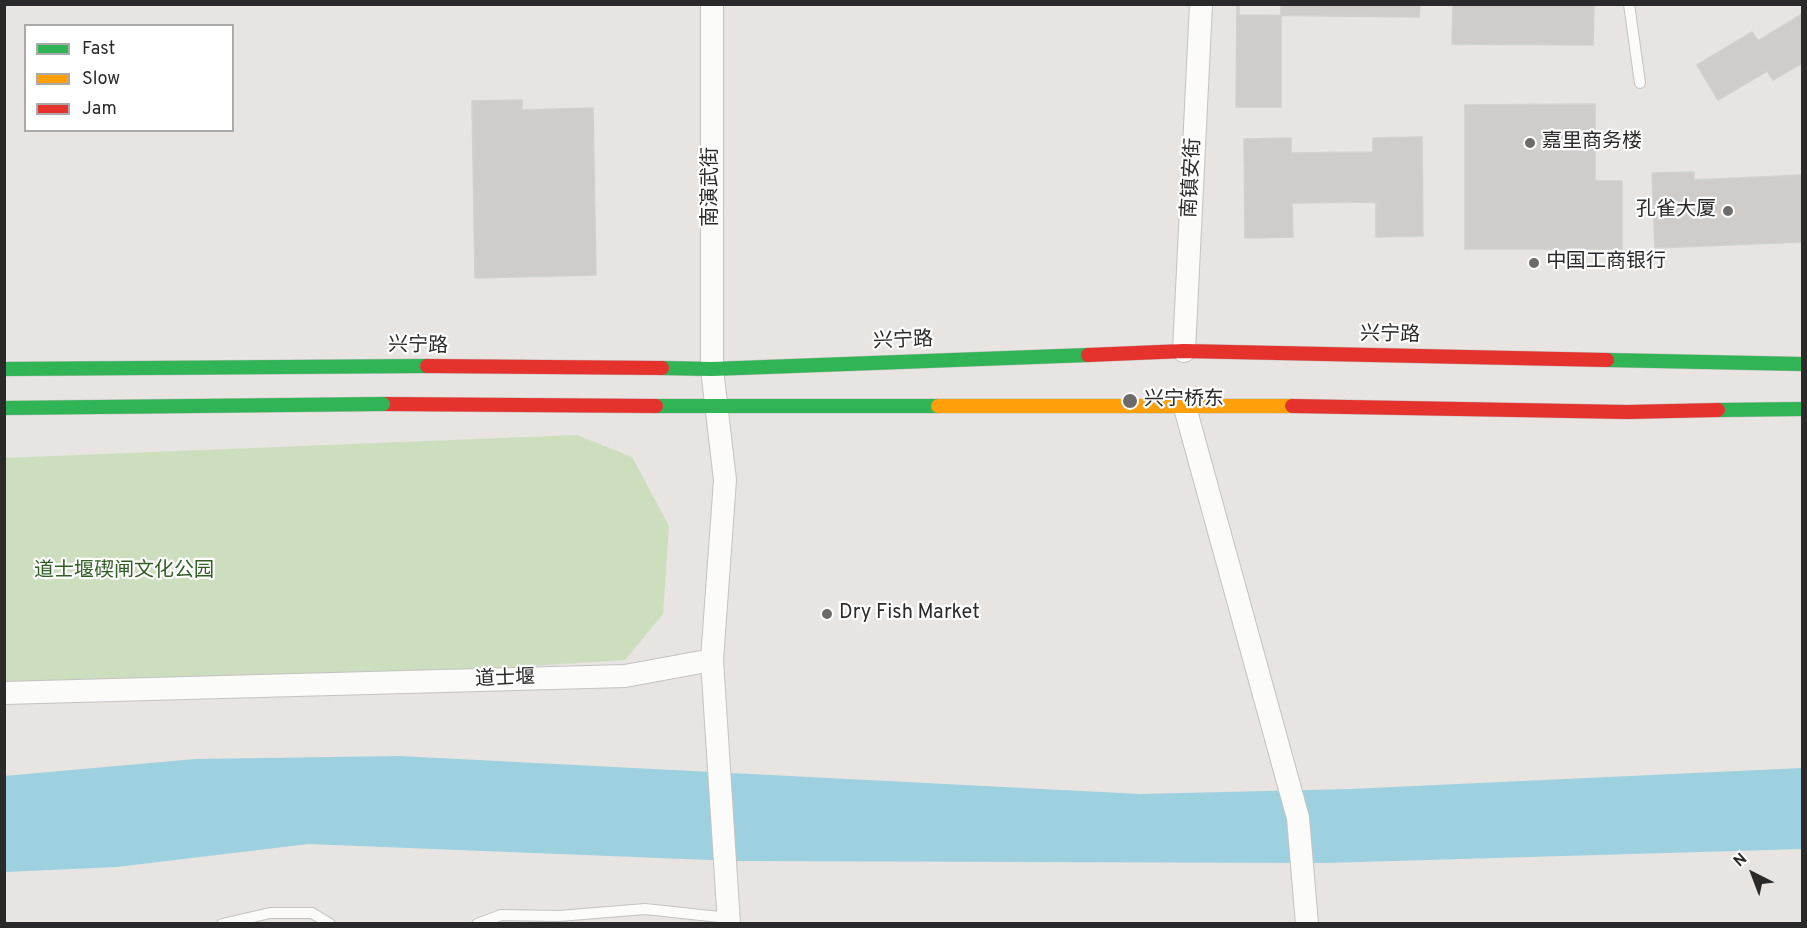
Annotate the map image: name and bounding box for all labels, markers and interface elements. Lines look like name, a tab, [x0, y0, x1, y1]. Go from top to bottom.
legend	[24, 24, 234, 132]
text: Fast	[82, 38, 115, 61]
text: Slow	[82, 68, 120, 91]
text: Jam	[82, 98, 117, 121]
place label: 嘉里商务楼	[1542, 131, 1642, 155]
marker: 嘉里商务楼	[1523, 136, 1537, 150]
street label: 南镇安街	[1179, 137, 1207, 219]
street label: 南演武街	[700, 147, 724, 227]
place label: 孔雀大厦	[1636, 199, 1716, 223]
marker: 孔雀大厦	[1721, 204, 1735, 218]
place label: 中国工商银行	[1546, 251, 1666, 275]
marker: 中国工商银行	[1527, 256, 1541, 270]
street label: 兴宁路	[1360, 323, 1420, 349]
street label: 兴宁路	[873, 329, 933, 355]
street label: 兴宁路	[388, 334, 448, 360]
place label: 兴宁桥东	[1144, 389, 1224, 413]
marker: 兴宁桥东	[1121, 392, 1139, 410]
park label: 道士堰碶闸文化公园	[34, 560, 214, 584]
place label: Dry Fish Market	[839, 602, 980, 626]
marker: Dry Fish Market	[820, 607, 834, 621]
street label: 道士堰	[475, 667, 535, 693]
north arrow	[1723, 844, 1783, 904]
text: N	[1730, 849, 1752, 872]

